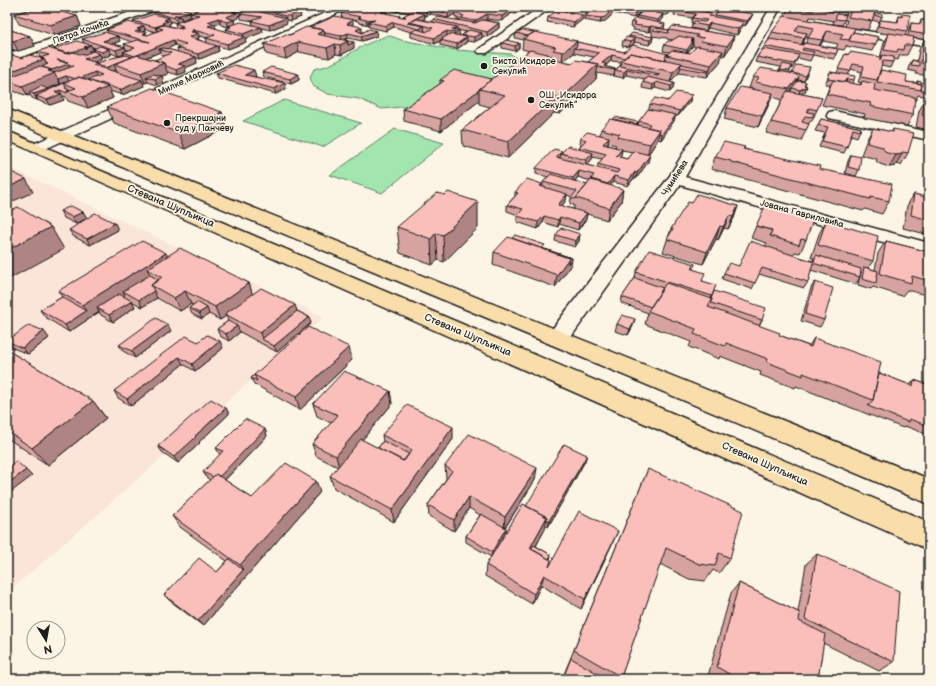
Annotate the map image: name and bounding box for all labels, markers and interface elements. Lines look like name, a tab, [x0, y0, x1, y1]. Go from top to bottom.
street label: Петра Кочића	[51, 17, 111, 47]
place label: Биста Исидоре Секулић	[492, 56, 556, 77]
street label: Милке Марковић	[156, 58, 226, 98]
marker: Биста Исидоре Секулић	[479, 61, 489, 71]
place label: ОШ „Исидора Секулић”	[539, 90, 597, 111]
marker: ОШ „Исидора Секулић”	[526, 95, 536, 105]
place label: Прекршајни суд у Панчеву	[175, 113, 235, 134]
marker: Прекршајни суд у Панчеву	[162, 118, 172, 128]
street label: Чумићева	[659, 157, 691, 198]
street label: Стевана Шупљикца	[126, 182, 216, 230]
street label: Јована Гавриловића	[759, 198, 846, 231]
street label: Стевана Шупљикца	[423, 311, 513, 359]
street label: Стевана Шупљикца	[720, 440, 810, 489]
north arrow	[26, 620, 66, 660]
text: N	[43, 642, 53, 656]

